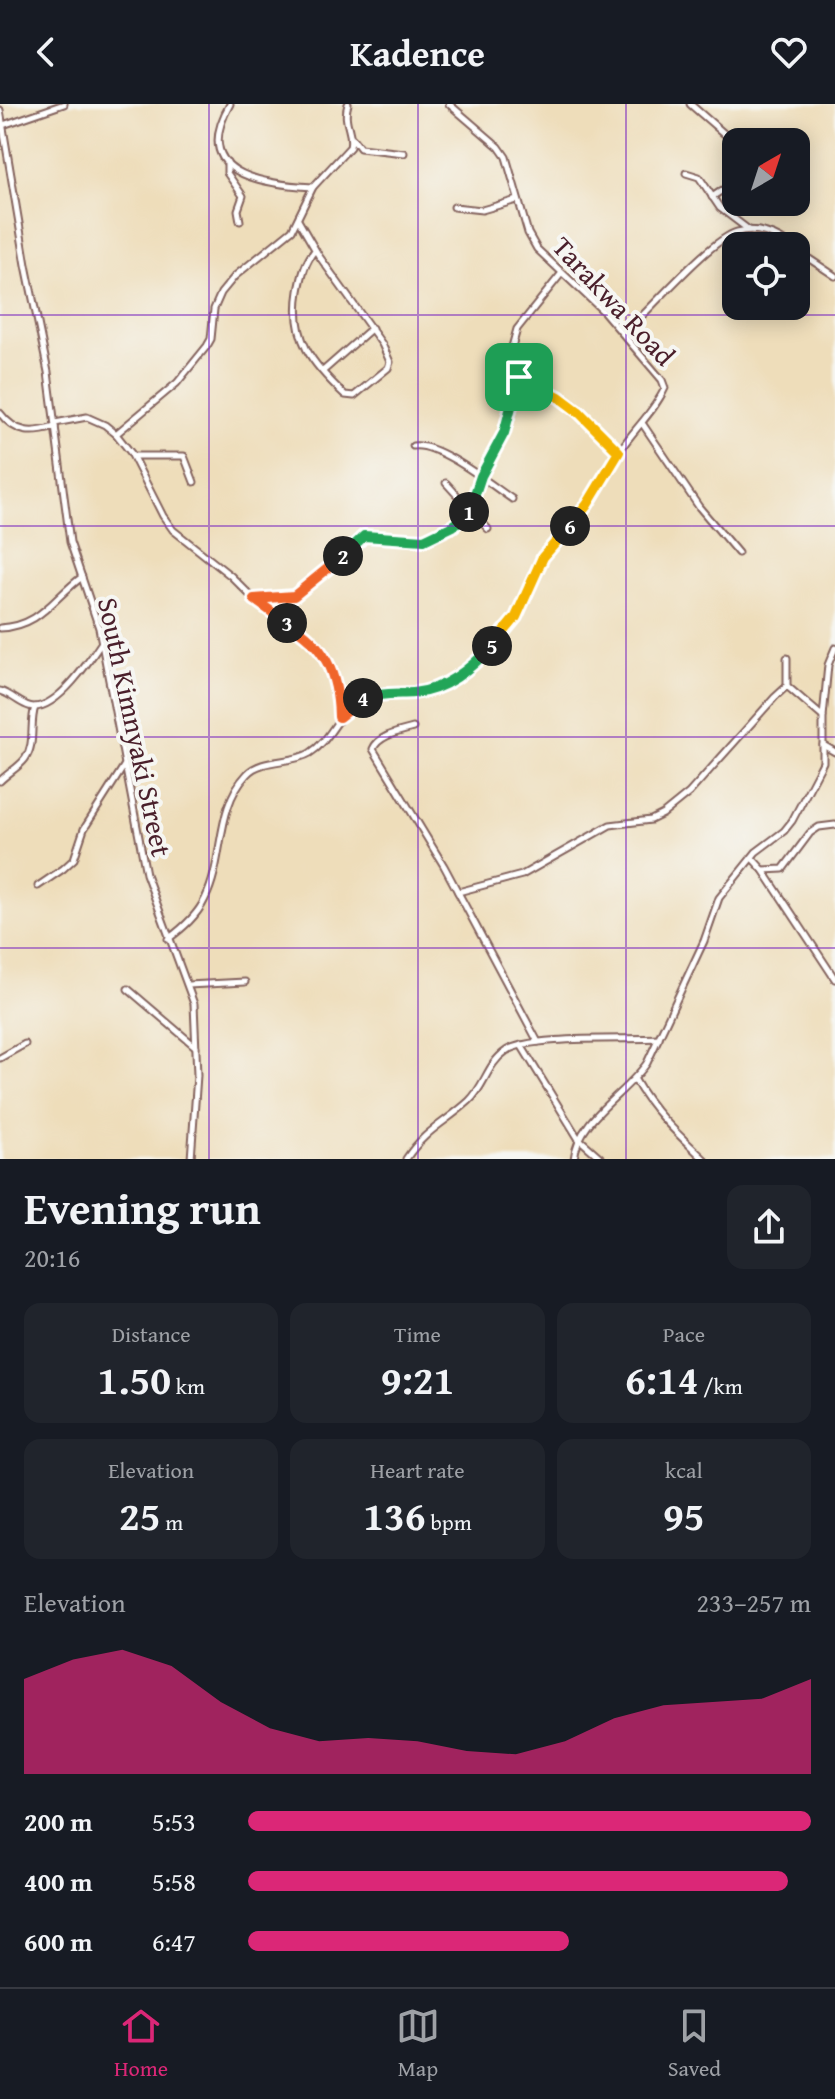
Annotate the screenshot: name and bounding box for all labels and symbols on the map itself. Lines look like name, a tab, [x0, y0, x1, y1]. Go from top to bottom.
north arrow	[722, 128, 810, 216]
street label: Tarakwa Road	[543, 227, 685, 375]
pin	[485, 343, 553, 411]
pin: 1	[449, 492, 489, 532]
pin: 6	[550, 506, 590, 546]
pin: 2	[323, 536, 363, 576]
street label: South Kimnyaki Street	[88, 594, 183, 860]
pin: 3	[267, 603, 307, 643]
pin: 5	[472, 626, 512, 666]
pin: 4	[343, 678, 383, 718]

